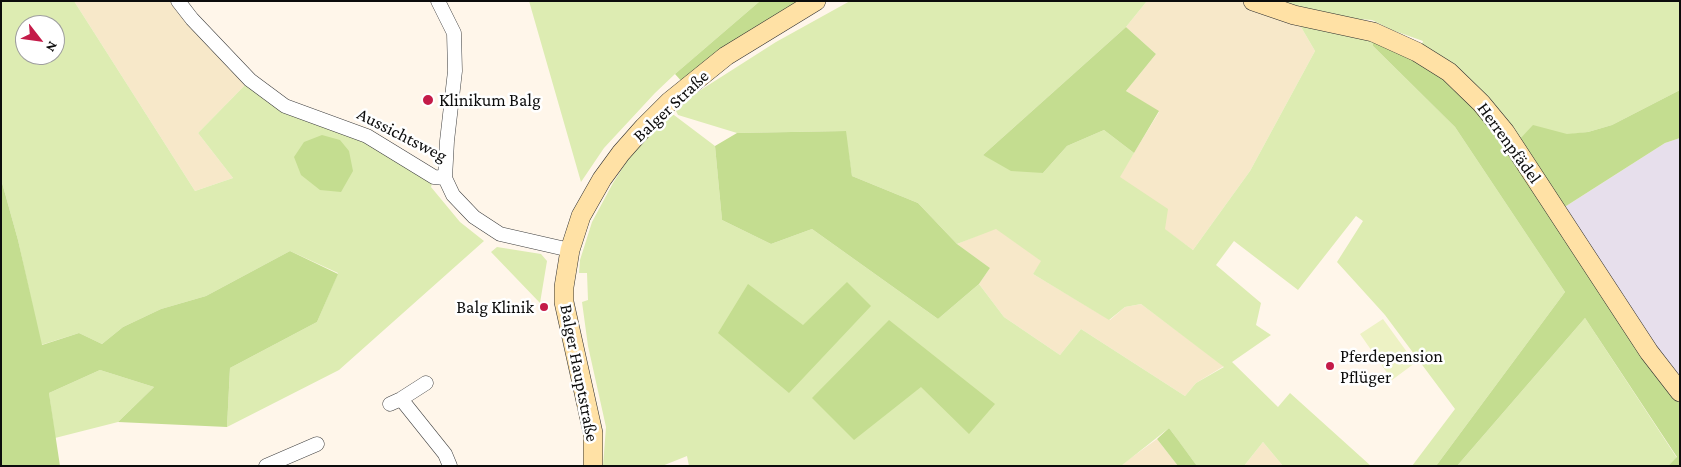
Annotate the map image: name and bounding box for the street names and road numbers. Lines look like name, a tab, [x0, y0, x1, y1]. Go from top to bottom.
street label: Balger Straße	[629, 65, 713, 147]
street label: Herrenpfädel	[1472, 98, 1546, 188]
street label: Aussichtsweg	[353, 103, 451, 167]
street label: Balger Hauptstraße	[555, 302, 603, 444]

